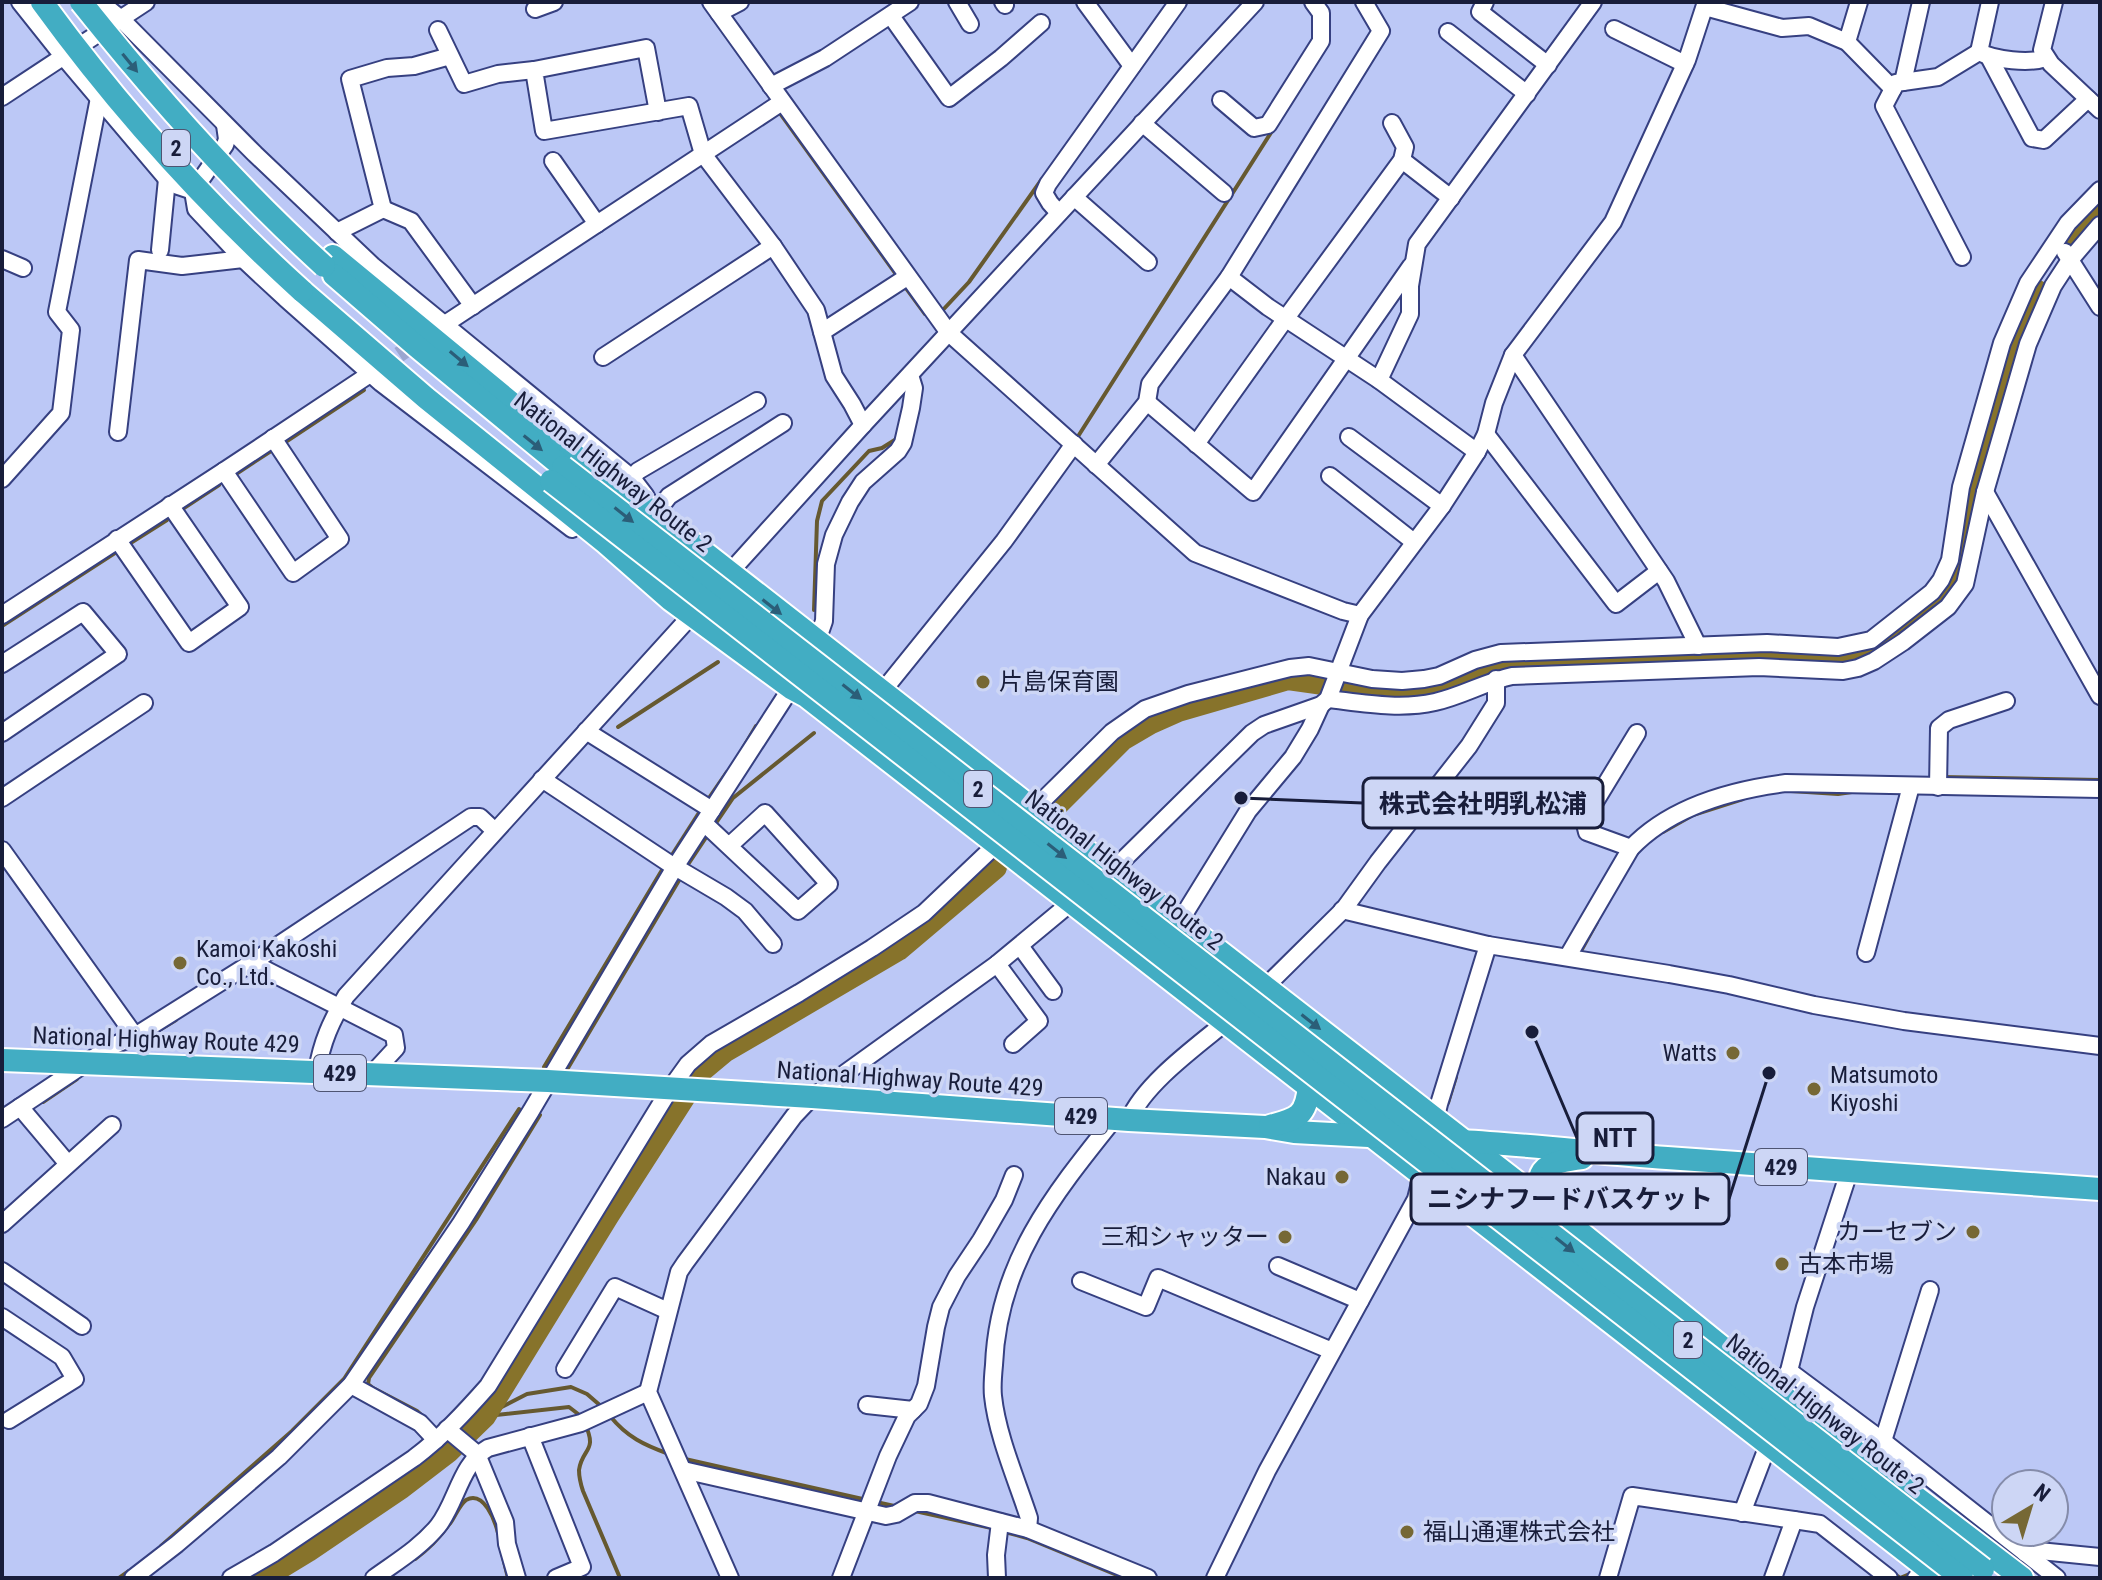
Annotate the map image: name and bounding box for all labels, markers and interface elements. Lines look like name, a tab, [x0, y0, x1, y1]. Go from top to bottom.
one-way arrow	[121, 52, 138, 72]
road number: 2	[162, 130, 190, 166]
one-way arrow	[449, 350, 469, 367]
street label: National Highway Route 2	[508, 386, 718, 558]
one-way arrow	[523, 434, 543, 451]
one-way arrow	[614, 506, 634, 523]
one-way arrow	[762, 598, 782, 614]
place label: 片島保育園	[999, 668, 1119, 696]
marker: 片島保育園	[974, 673, 992, 691]
one-way arrow	[842, 683, 862, 699]
road number: 2	[964, 771, 992, 807]
callout: 株式会社明乳松浦	[1363, 778, 1603, 828]
street label: National Highway Route 2	[1019, 784, 1229, 956]
text: 株式会社明乳松浦	[1379, 789, 1587, 819]
one-way arrow	[1047, 842, 1067, 859]
place label: Kamoi Kakoshi Co., Ltd.	[196, 935, 337, 991]
marker: Kamoi Kakoshi Co., Ltd.	[171, 954, 189, 972]
one-way arrow	[1301, 1013, 1321, 1030]
street label: National Highway Route 429	[32, 1021, 300, 1059]
place label: Watts	[1662, 1039, 1717, 1067]
marker: Watts	[1724, 1044, 1742, 1062]
road number: 429	[314, 1055, 366, 1091]
street label: National Highway Route 429	[776, 1056, 1044, 1102]
place label: Matsumoto Kiyoshi	[1830, 1061, 1938, 1117]
marker: Matsumoto Kiyoshi	[1805, 1080, 1823, 1098]
road number: 429	[1055, 1098, 1107, 1134]
callout: NTT	[1577, 1113, 1653, 1163]
text: NTT	[1593, 1123, 1637, 1153]
road number: 429	[1755, 1149, 1807, 1185]
place label: Nakau	[1266, 1163, 1326, 1191]
marker: Nakau	[1333, 1168, 1351, 1186]
callout: ニシナフードバスケット	[1411, 1174, 1729, 1224]
text: ニシナフードバスケット	[1427, 1184, 1713, 1214]
place label: カーセブン	[1837, 1218, 1957, 1246]
place label: 三和シャッター	[1101, 1223, 1269, 1251]
marker: カーセブン	[1964, 1223, 1982, 1241]
marker: 三和シャッター	[1276, 1228, 1294, 1246]
one-way arrow	[1555, 1237, 1575, 1253]
place label: 古本市場	[1798, 1250, 1894, 1278]
marker: 古本市場	[1773, 1255, 1791, 1273]
road number: 2	[1674, 1322, 1702, 1358]
street label: National Highway Route 2	[1720, 1328, 1930, 1500]
north arrow	[1990, 1468, 2070, 1548]
text: N	[2029, 1479, 2055, 1507]
place label: 福山通運株式会社	[1423, 1518, 1615, 1546]
marker: 福山通運株式会社	[1398, 1523, 1416, 1541]

